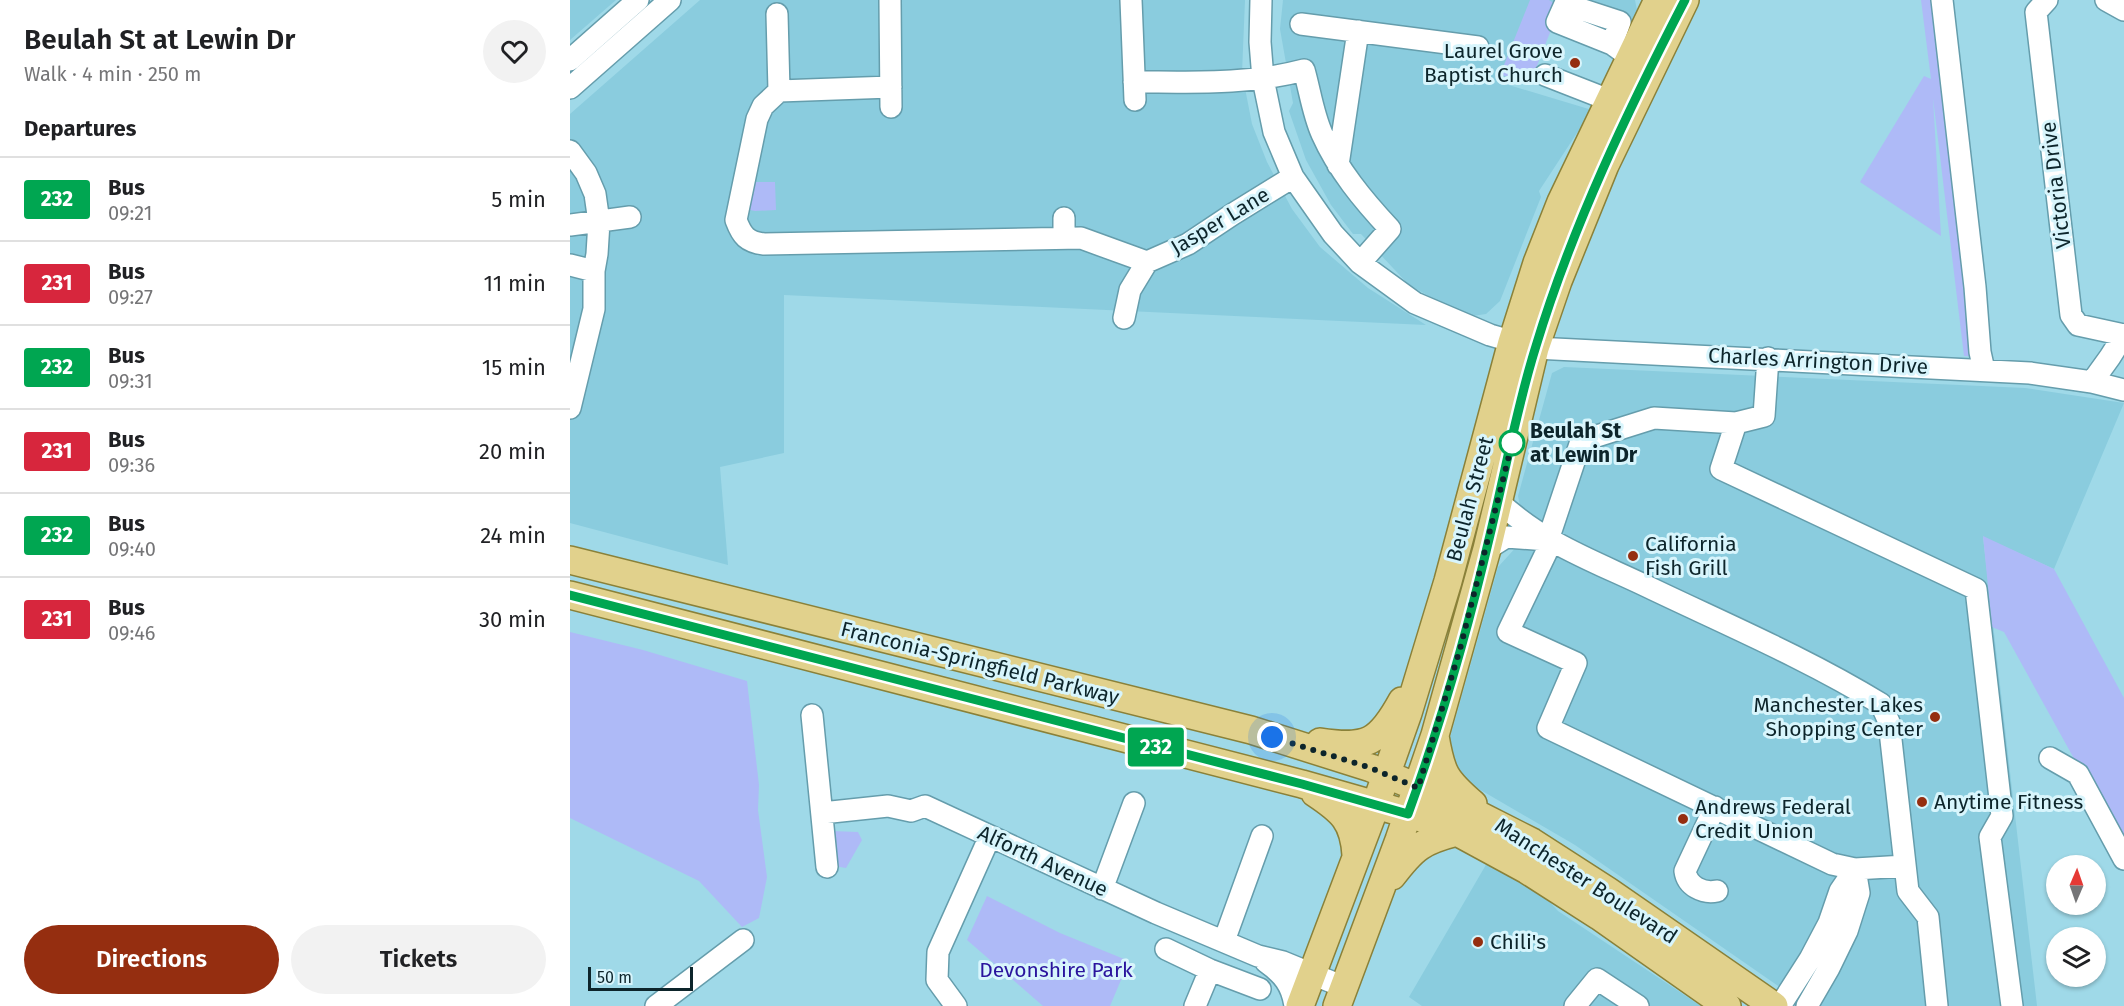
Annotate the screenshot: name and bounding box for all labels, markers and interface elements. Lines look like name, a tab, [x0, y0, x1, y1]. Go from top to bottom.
button: heart	[483, 20, 546, 83]
text: Beulah St at Lewin Dr	[24, 23, 295, 56]
place label: Laurel Grove Baptist Church	[1424, 38, 1563, 88]
marker: Laurel Grove Baptist Church	[1568, 56, 1582, 70]
text: Walk · 4 min · 250 m	[24, 62, 201, 86]
text: Departures	[24, 115, 136, 142]
street label: Victoria Drive	[2035, 120, 2077, 250]
text: Bus	[108, 174, 145, 201]
street label: Jasper Lane	[1166, 181, 1274, 261]
text: 232	[41, 186, 73, 212]
text: 5 min	[491, 186, 546, 213]
text: 09:21	[108, 201, 152, 225]
text: Bus	[108, 258, 145, 285]
text: 231	[42, 270, 72, 296]
text: 11 min	[483, 270, 546, 297]
text: 09:27	[108, 285, 153, 309]
text: Bus	[108, 342, 145, 369]
street label: Charles Arrington Drive	[1707, 342, 1929, 380]
text: 232	[41, 354, 73, 380]
text: 15 min	[482, 354, 546, 381]
text: 09:31	[108, 369, 153, 393]
place label: Beulah St at Lewin Dr	[1530, 418, 1638, 468]
text: Bus	[108, 426, 145, 453]
marker: Beulah St at Lewin Dr	[1499, 430, 1525, 456]
street label: Beulah Street	[1441, 433, 1499, 565]
text: 231	[42, 438, 72, 464]
text: 20 min	[479, 438, 546, 465]
text: 09:36	[108, 453, 155, 477]
text: Bus	[108, 510, 145, 537]
text: 232	[41, 522, 73, 548]
text: 24 min	[480, 522, 546, 549]
place label: California Fish Grill	[1645, 531, 1737, 581]
text: 09:40	[108, 537, 156, 561]
marker: California Fish Grill	[1626, 549, 1640, 563]
text: Bus	[108, 594, 145, 621]
text: 231	[42, 606, 72, 632]
text: 30 min	[479, 606, 546, 633]
street label: Franconia-Springfield Parkway	[838, 616, 1123, 710]
text: 09:46	[108, 621, 155, 645]
place label: Manchester Lakes Shopping Center	[1753, 692, 1923, 742]
marker: Manchester Lakes Shopping Center	[1928, 710, 1942, 724]
your location	[1257, 722, 1287, 752]
line badge: 232	[1122, 728, 1190, 766]
text: 232	[1140, 734, 1172, 760]
place label: Anytime Fitness	[1934, 789, 2083, 815]
place label: Andrews Federal Credit Union	[1695, 794, 1851, 844]
marker: Anytime Fitness	[1915, 795, 1929, 809]
street label: Manchester Boulevard	[1490, 812, 1682, 950]
marker: Andrews Federal Credit Union	[1676, 812, 1690, 826]
street label: Alforth Avenue	[974, 820, 1112, 902]
north arrow	[2046, 855, 2106, 915]
map controls	[2046, 855, 2106, 987]
button: Directions	[24, 925, 279, 994]
button: Tickets	[291, 925, 546, 994]
button: layers	[2046, 927, 2106, 987]
place label: Chili's	[1490, 929, 1546, 955]
marker: Chili's	[1471, 935, 1485, 949]
park label: Devonshire Park	[979, 957, 1133, 983]
scale bar	[588, 964, 693, 992]
text: 50 m	[597, 968, 632, 987]

